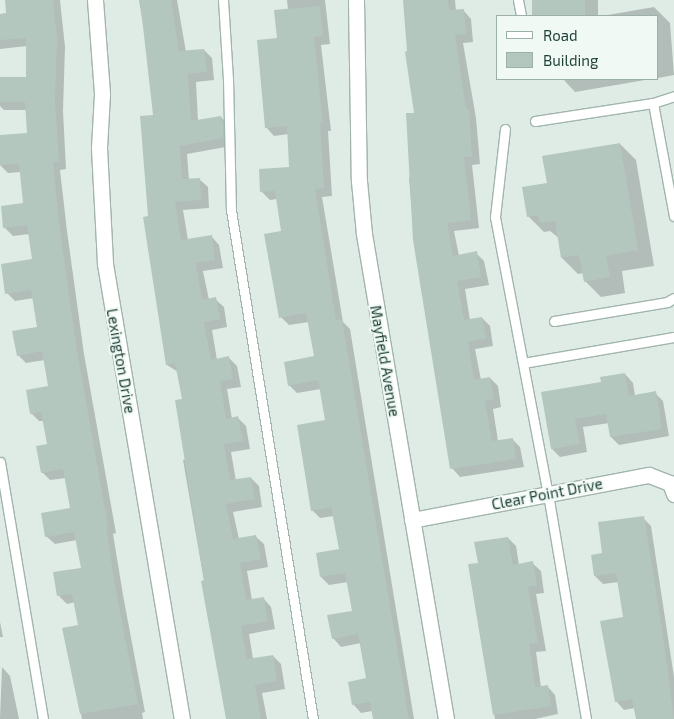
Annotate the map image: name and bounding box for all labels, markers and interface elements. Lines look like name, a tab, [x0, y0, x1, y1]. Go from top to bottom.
legend	[497, 15, 659, 80]
text: Road	[543, 26, 578, 44]
text: Building	[543, 51, 598, 69]
street label: Mayfield Avenue	[366, 304, 404, 418]
street label: Lexington Drive	[103, 307, 139, 415]
street label: Clear Point Drive	[490, 474, 604, 514]

